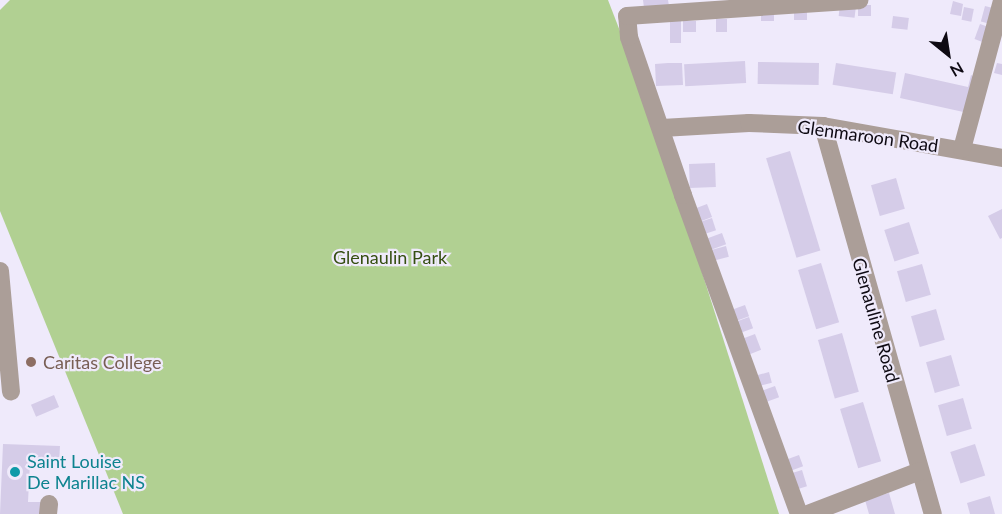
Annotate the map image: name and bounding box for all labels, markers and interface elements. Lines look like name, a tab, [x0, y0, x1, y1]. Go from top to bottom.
north arrow	[918, 24, 978, 84]
text: N	[947, 59, 967, 81]
street label: Glenmaroon Road	[796, 115, 940, 157]
park label: Glenaulin Park	[333, 246, 447, 268]
street label: Glenauline Road	[848, 255, 904, 385]
place label: Caritas College	[43, 351, 161, 373]
marker: Caritas College	[24, 355, 38, 369]
place label: Saint Louise De Marillac NS	[27, 451, 145, 494]
marker: Saint Louise De Marillac NS	[8, 465, 22, 479]

